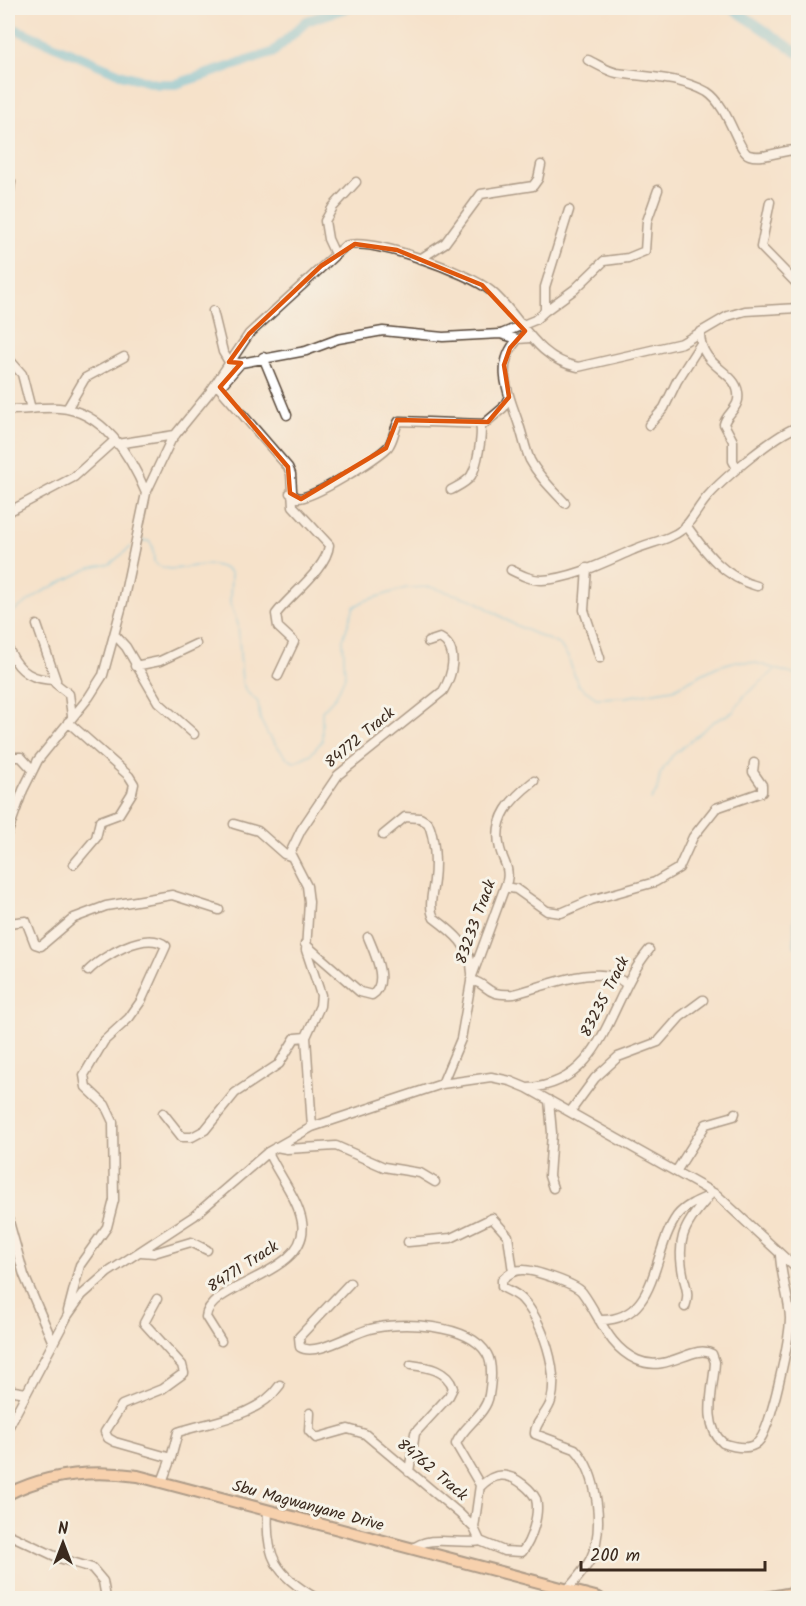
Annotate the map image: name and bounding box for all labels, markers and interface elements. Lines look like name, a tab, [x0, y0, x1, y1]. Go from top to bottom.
street label: 84772 Track	[319, 701, 401, 775]
street label: 83233 Track	[449, 876, 503, 968]
street label: 83235 Track	[574, 952, 636, 1042]
street label: 84771 Track	[202, 1234, 284, 1299]
street label: 84762 Track	[391, 1433, 474, 1508]
street label: Sbu Magwanyane Drive	[229, 1474, 387, 1538]
north arrow	[33, 1513, 93, 1573]
text: N	[58, 1517, 68, 1542]
scale bar	[581, 1534, 766, 1572]
text: 200 m	[590, 1542, 640, 1571]

